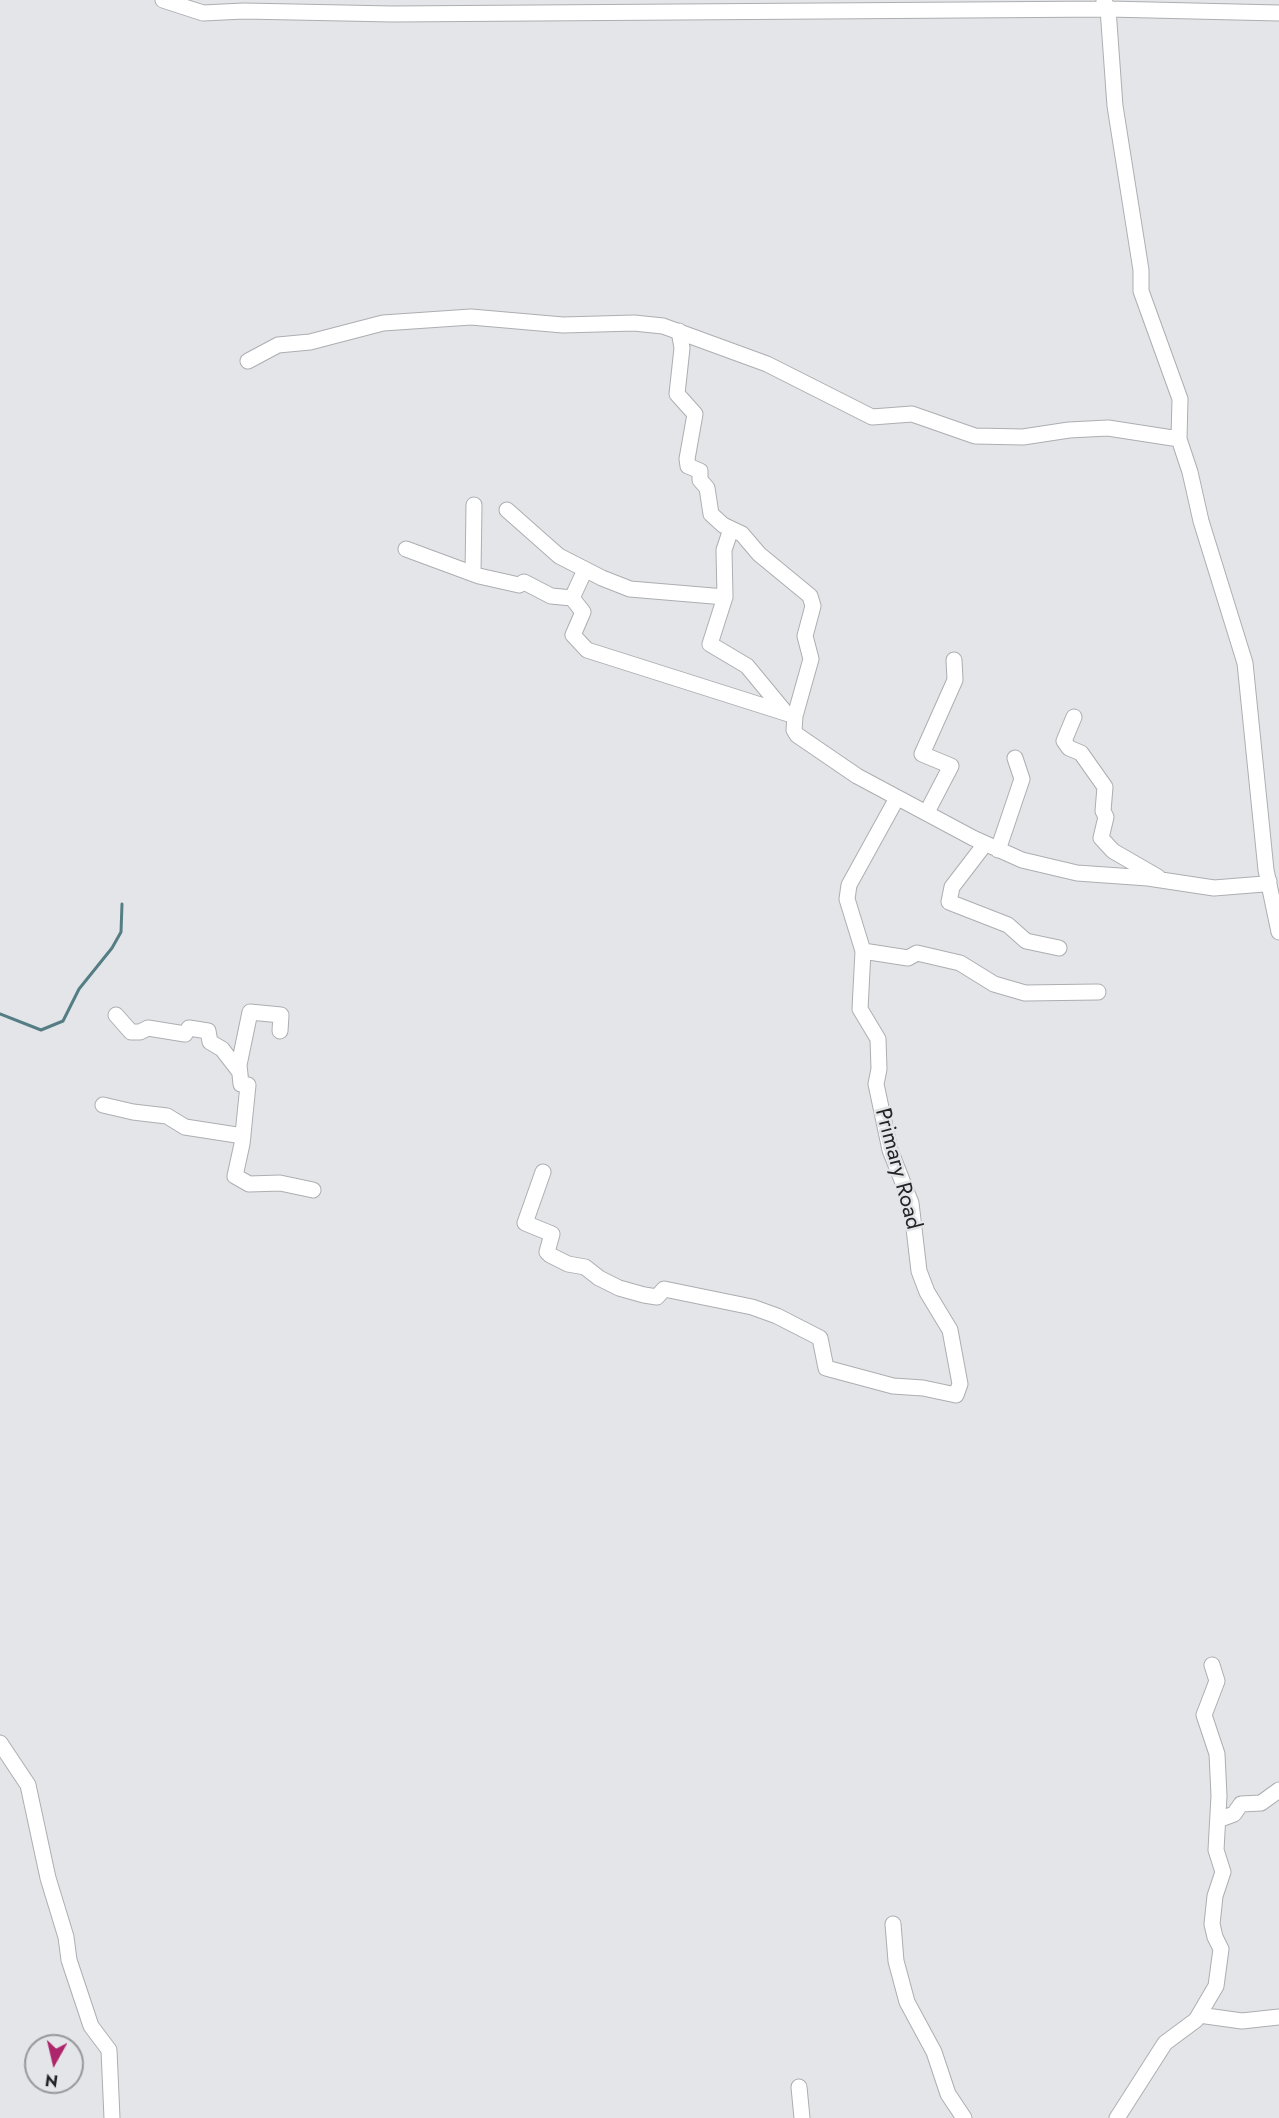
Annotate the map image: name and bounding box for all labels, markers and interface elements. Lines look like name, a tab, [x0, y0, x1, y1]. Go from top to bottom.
street label: Primary Road	[868, 1105, 926, 1233]
north arrow	[24, 2034, 84, 2094]
text: N	[44, 2068, 60, 2093]

